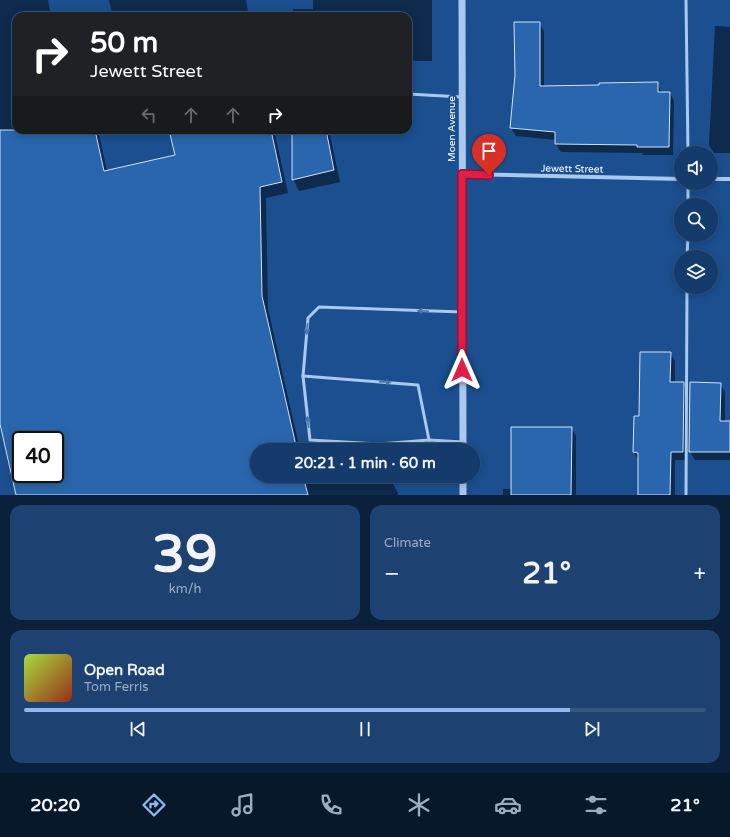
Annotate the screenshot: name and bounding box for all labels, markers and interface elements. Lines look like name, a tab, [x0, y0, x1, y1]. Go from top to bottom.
text: 50 m	[90, 26, 158, 60]
icon: right	[24, 28, 76, 80]
text: Jewett Street	[90, 60, 203, 82]
street label: Moen Avenue	[446, 96, 458, 162]
icon: left	[138, 104, 160, 126]
icon: ahead	[180, 104, 202, 126]
icon: ahead	[222, 104, 244, 126]
icon: right	[264, 104, 286, 126]
pin	[472, 134, 506, 175]
icon: arrive	[478, 140, 500, 162]
map controls	[674, 146, 718, 294]
button: sound	[674, 146, 718, 190]
street label: Jewett Street	[541, 162, 604, 176]
button: search	[674, 198, 718, 242]
button: layers	[674, 250, 718, 294]
one-way arrow	[417, 307, 429, 314]
one-way arrow	[304, 323, 311, 335]
position arrow	[441, 349, 483, 391]
one-way arrow	[379, 379, 391, 386]
one-way arrow	[305, 416, 311, 428]
speed limit sign: 40	[12, 431, 64, 483]
text: 20:21 · 1 min · 60 m	[294, 454, 436, 472]
text: 39	[152, 523, 218, 586]
text: Climate	[384, 535, 431, 551]
text: 21°	[522, 555, 571, 592]
text: −	[384, 561, 400, 587]
text: +	[694, 561, 706, 587]
text: km/h	[169, 581, 201, 597]
text: Open Road	[84, 661, 165, 679]
text: Tom Ferris	[84, 679, 148, 695]
icon: previous	[127, 718, 149, 740]
icon: pause	[354, 718, 376, 740]
icon: next	[581, 718, 603, 740]
icon: directions	[140, 791, 168, 819]
icon: music	[229, 791, 257, 819]
icon: phone	[317, 791, 345, 819]
icon: climate	[405, 791, 433, 819]
icon: car	[494, 791, 522, 819]
icon: filters	[582, 791, 610, 819]
text: 20:20	[30, 794, 80, 816]
text: 21°	[670, 794, 700, 816]

